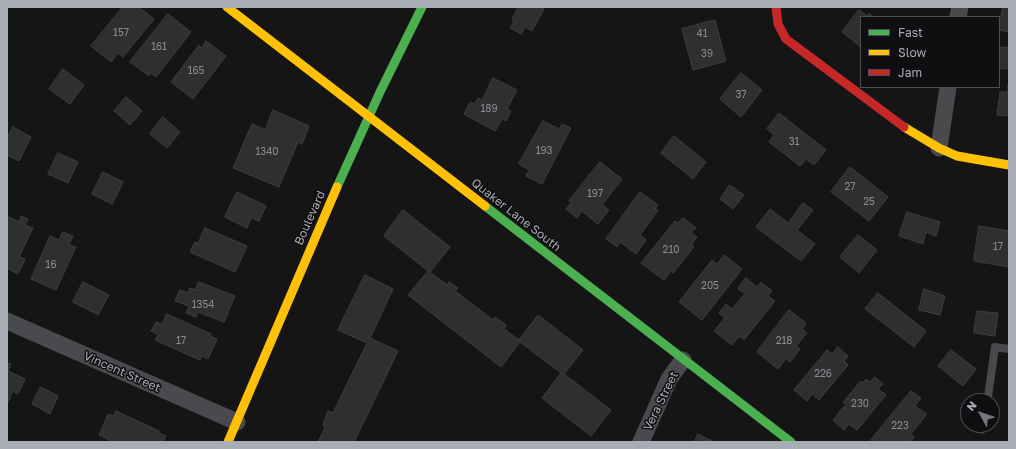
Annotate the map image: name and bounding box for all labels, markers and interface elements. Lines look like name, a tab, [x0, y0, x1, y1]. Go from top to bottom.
legend	[860, 16, 1000, 88]
text: Fast	[898, 25, 923, 40]
house number: 157	[113, 27, 129, 39]
house number: 41	[697, 28, 707, 40]
house number: 161	[151, 41, 167, 53]
text: Slow	[898, 45, 926, 60]
house number: 39	[701, 48, 713, 60]
house number: 165	[188, 65, 204, 77]
text: Jam	[898, 65, 922, 80]
house number: 37	[735, 89, 747, 101]
house number: 189	[481, 103, 497, 115]
house number: 31	[789, 136, 799, 148]
house number: 193	[536, 145, 552, 157]
house number: 1340	[256, 146, 278, 158]
street label: Quaker Lane South	[468, 176, 564, 254]
house number: 27	[844, 181, 856, 193]
house number: 197	[587, 188, 603, 200]
street label: Boulevard	[292, 189, 328, 247]
house number: 25	[863, 196, 875, 208]
house number: 17	[993, 241, 1003, 253]
house number: 210	[663, 244, 679, 256]
house number: 16	[46, 259, 56, 271]
house number: 205	[701, 280, 719, 292]
house number: 1354	[192, 299, 214, 311]
house number: 17	[176, 335, 186, 347]
house number: 218	[776, 335, 792, 347]
street label: Vincent Street	[81, 349, 163, 395]
house number: 226	[814, 368, 832, 380]
street label: Vera Street	[640, 369, 682, 433]
north arrow	[960, 393, 1000, 433]
house number: 230	[851, 398, 869, 410]
text: N	[964, 398, 979, 413]
house number: 223	[891, 420, 909, 432]

